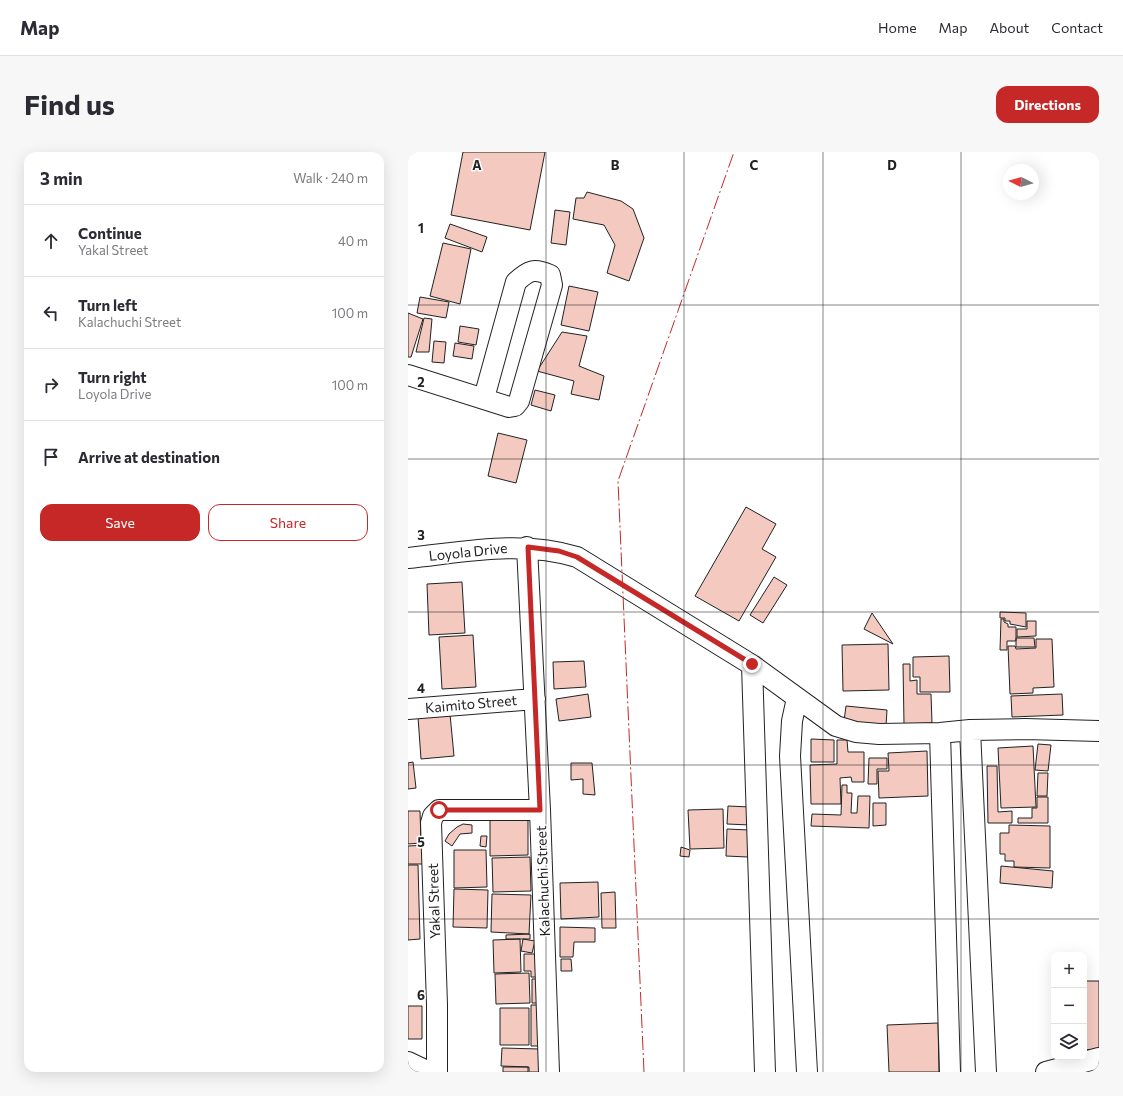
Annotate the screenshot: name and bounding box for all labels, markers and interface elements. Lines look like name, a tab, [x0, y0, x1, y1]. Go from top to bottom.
text: Map	[20, 16, 59, 39]
text: Home	[878, 19, 917, 36]
text: Map	[939, 19, 967, 36]
text: About	[989, 19, 1029, 36]
text: Contact	[1051, 19, 1103, 36]
button: Directions	[996, 86, 1099, 123]
text: Find us	[24, 87, 115, 121]
text: A	[472, 157, 482, 173]
text: B	[611, 157, 620, 173]
text: C	[750, 157, 759, 173]
text: D	[887, 157, 897, 173]
north arrow	[1003, 164, 1039, 200]
text: 3 min	[40, 168, 83, 189]
text: Walk · 240 m	[293, 170, 368, 186]
text: 1	[418, 220, 424, 236]
text: Continue	[78, 224, 142, 242]
icon: ahead	[40, 230, 62, 252]
text: 40 m	[338, 233, 368, 249]
text: Yakal Street	[78, 242, 148, 258]
text: Turn left	[78, 296, 137, 314]
icon: left	[40, 302, 62, 324]
text: 100 m	[332, 305, 368, 321]
text: Kalachuchi Street	[78, 314, 181, 330]
text: Turn right	[78, 368, 147, 386]
icon: right	[40, 374, 62, 396]
text: 2	[417, 374, 425, 390]
text: 100 m	[332, 377, 368, 393]
text: Loyola Drive	[78, 386, 151, 402]
icon: arrive	[40, 446, 62, 468]
text: Arrive at destination	[78, 448, 220, 466]
button: Save	[40, 504, 200, 541]
button: Share	[208, 504, 368, 541]
text: 3	[417, 527, 425, 543]
street label: Loyola Drive	[428, 539, 508, 564]
route end	[743, 655, 761, 673]
text: 4	[417, 680, 425, 696]
street label: Kaimito Street	[424, 691, 518, 716]
route start	[430, 801, 448, 819]
street label: Kalachuchi Street	[532, 825, 553, 937]
text: 5	[417, 834, 425, 850]
street label: Yakal Street	[424, 863, 443, 939]
map controls	[1051, 952, 1087, 1060]
button: +	[1051, 952, 1087, 988]
text: 6	[417, 987, 425, 1003]
button: −	[1051, 988, 1087, 1024]
button: layers	[1051, 1024, 1087, 1060]

